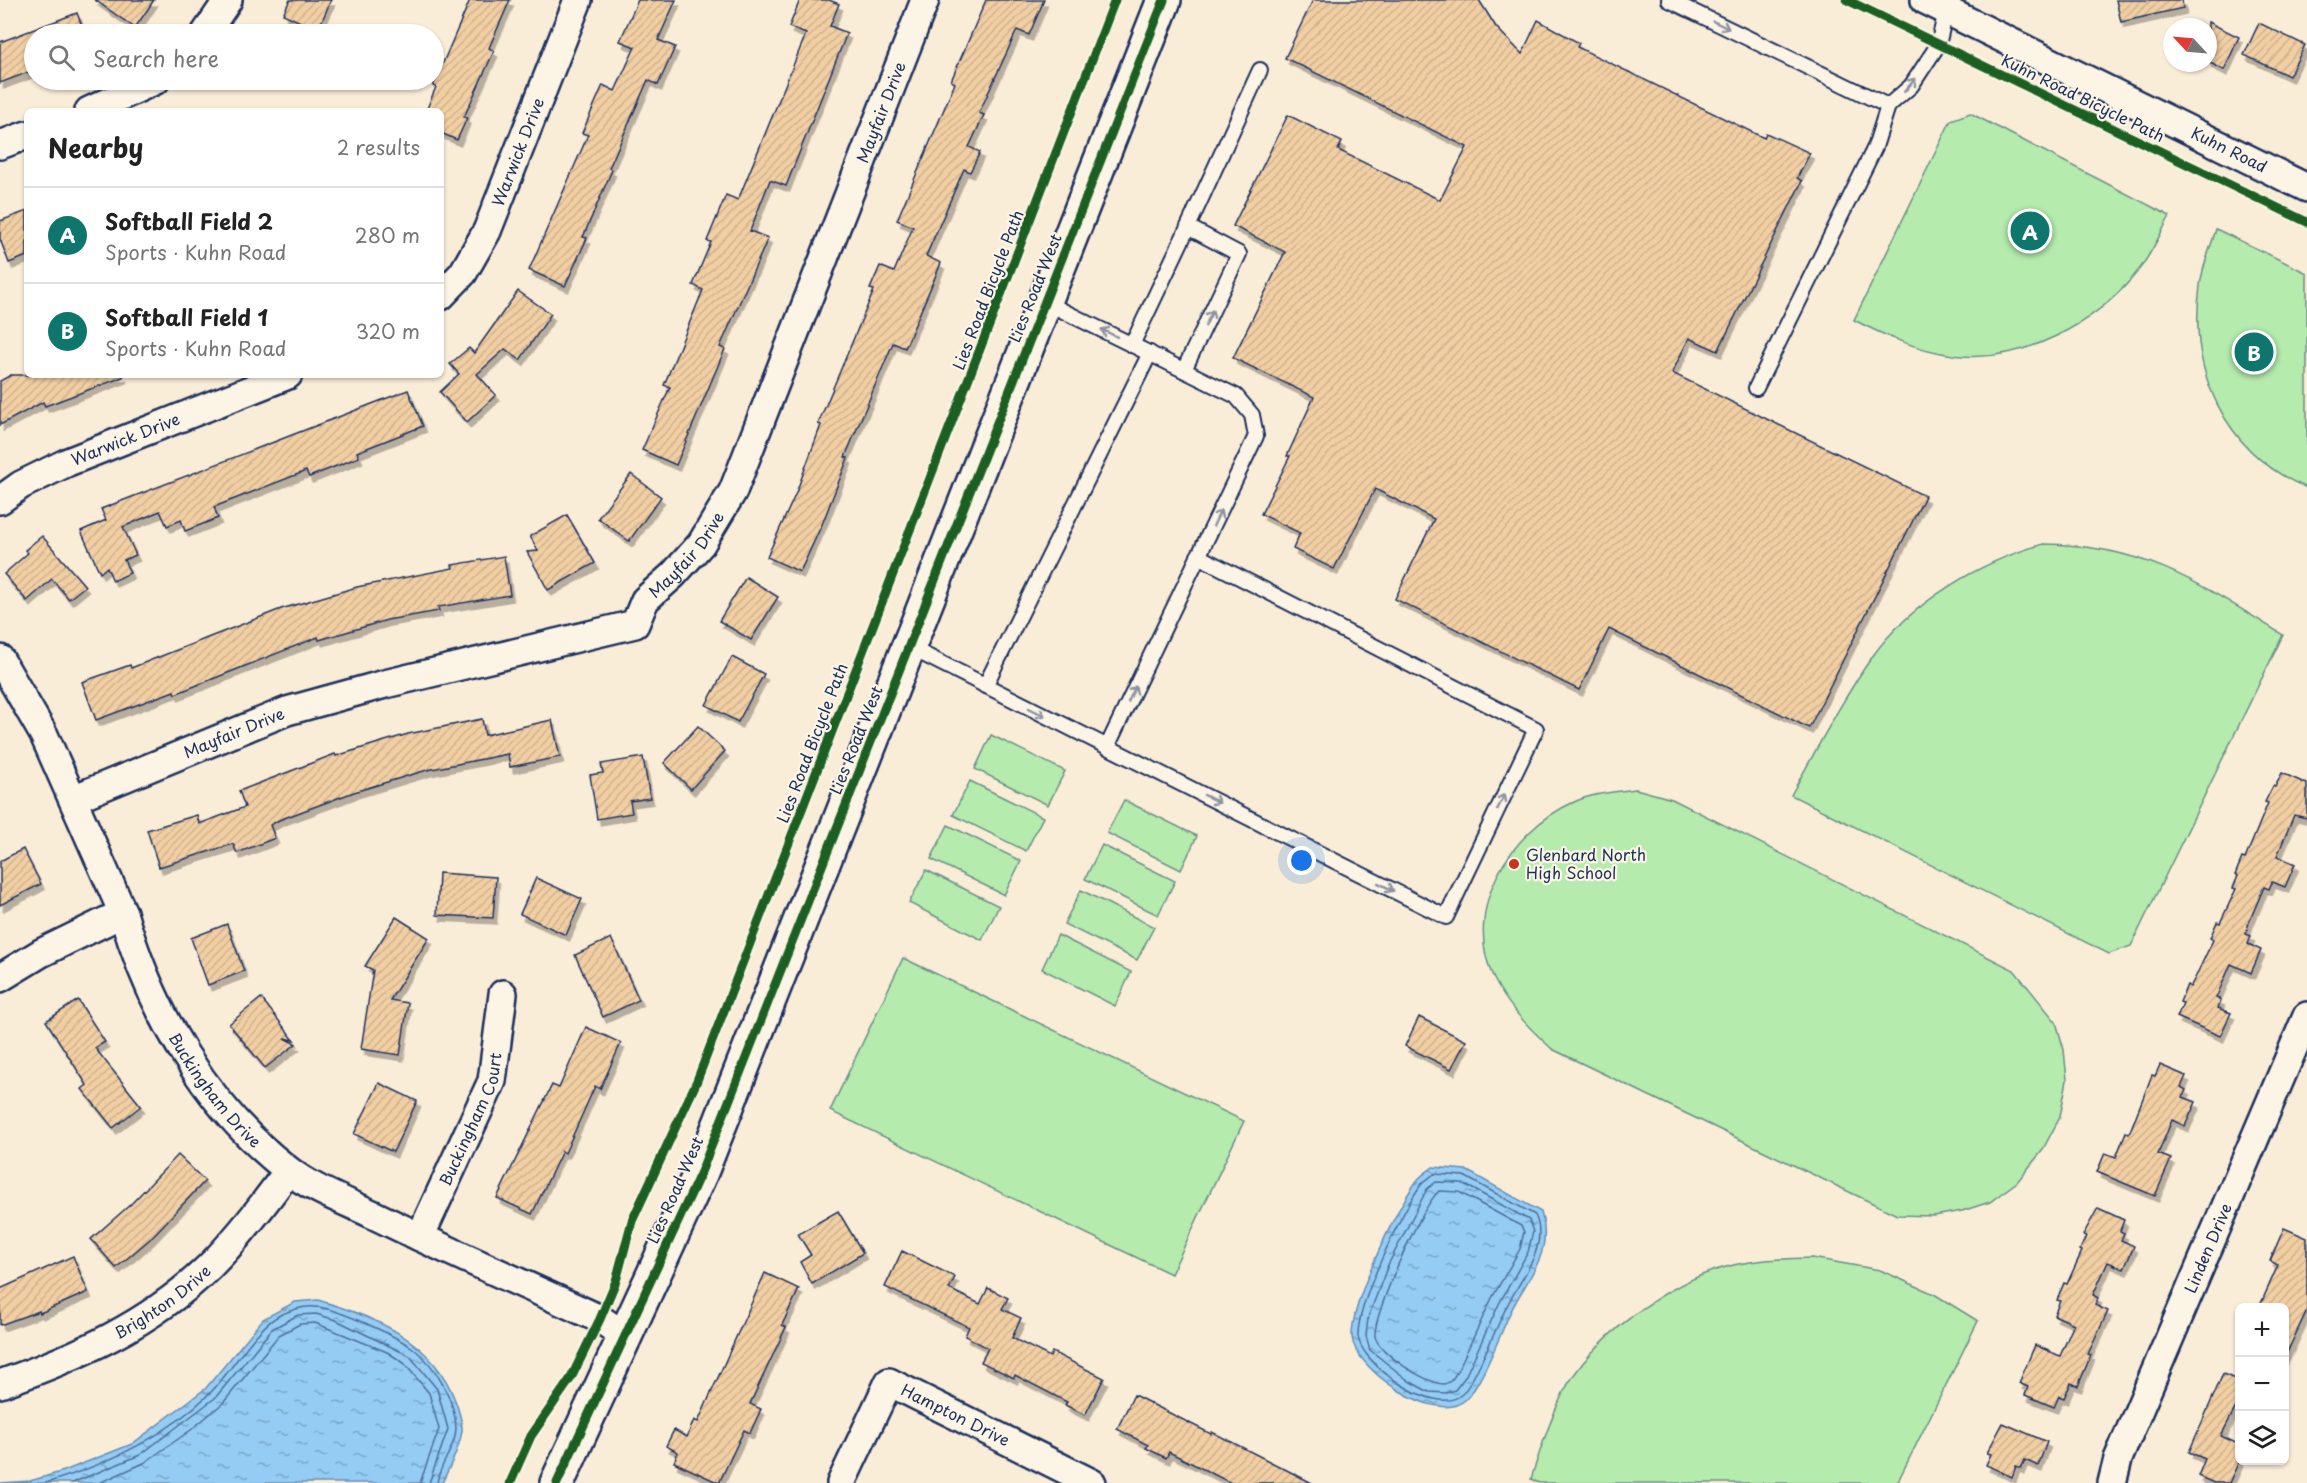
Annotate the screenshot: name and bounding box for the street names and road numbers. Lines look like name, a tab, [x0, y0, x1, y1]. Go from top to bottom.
street label: Kuhn Road Bicycle Path	[1998, 47, 2169, 147]
street label: Mayfair Drive	[849, 57, 911, 166]
street label: Warwick Drive	[485, 94, 549, 210]
street label: Kuhn Road	[2188, 120, 2272, 178]
street label: Lies Road Bicycle Path	[945, 206, 1029, 373]
street label: Lies Road West	[1001, 230, 1067, 346]
street label: Warwick Drive	[67, 406, 183, 471]
street label: Mayfair Drive	[643, 506, 729, 603]
street label: Lies Road Bicycle Path	[769, 659, 853, 826]
street label: Lies Road West	[822, 682, 888, 798]
street label: Mayfair Drive	[179, 700, 288, 763]
street label: Buckingham Drive	[164, 1028, 267, 1153]
street label: Buckingham Court	[432, 1051, 507, 1189]
street label: Lies Road West	[640, 1132, 708, 1247]
street label: Linden Drive	[2177, 1199, 2237, 1296]
street label: Brighton Drive	[109, 1259, 216, 1344]
street label: Hampton Drive	[897, 1377, 1014, 1451]

